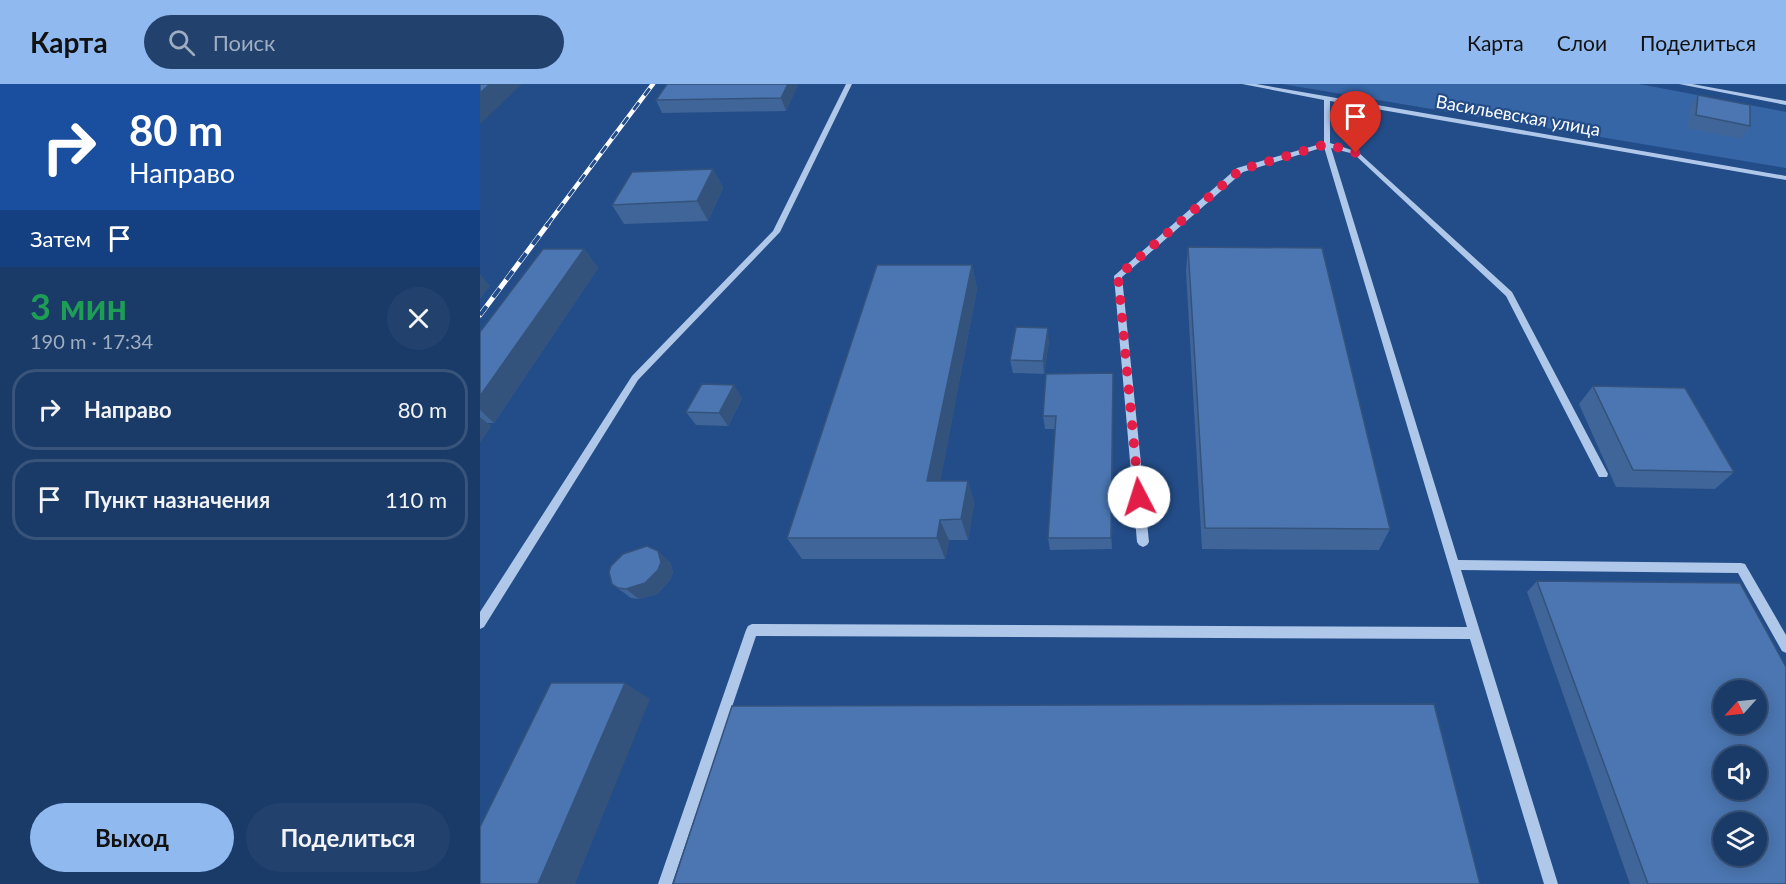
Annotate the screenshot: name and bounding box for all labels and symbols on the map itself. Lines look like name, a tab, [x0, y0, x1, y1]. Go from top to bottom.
street label: Васильевская улица	[1434, 90, 1602, 140]
pin	[1330, 91, 1381, 153]
position arrow	[1107, 465, 1171, 529]
north arrow	[1713, 680, 1767, 734]

